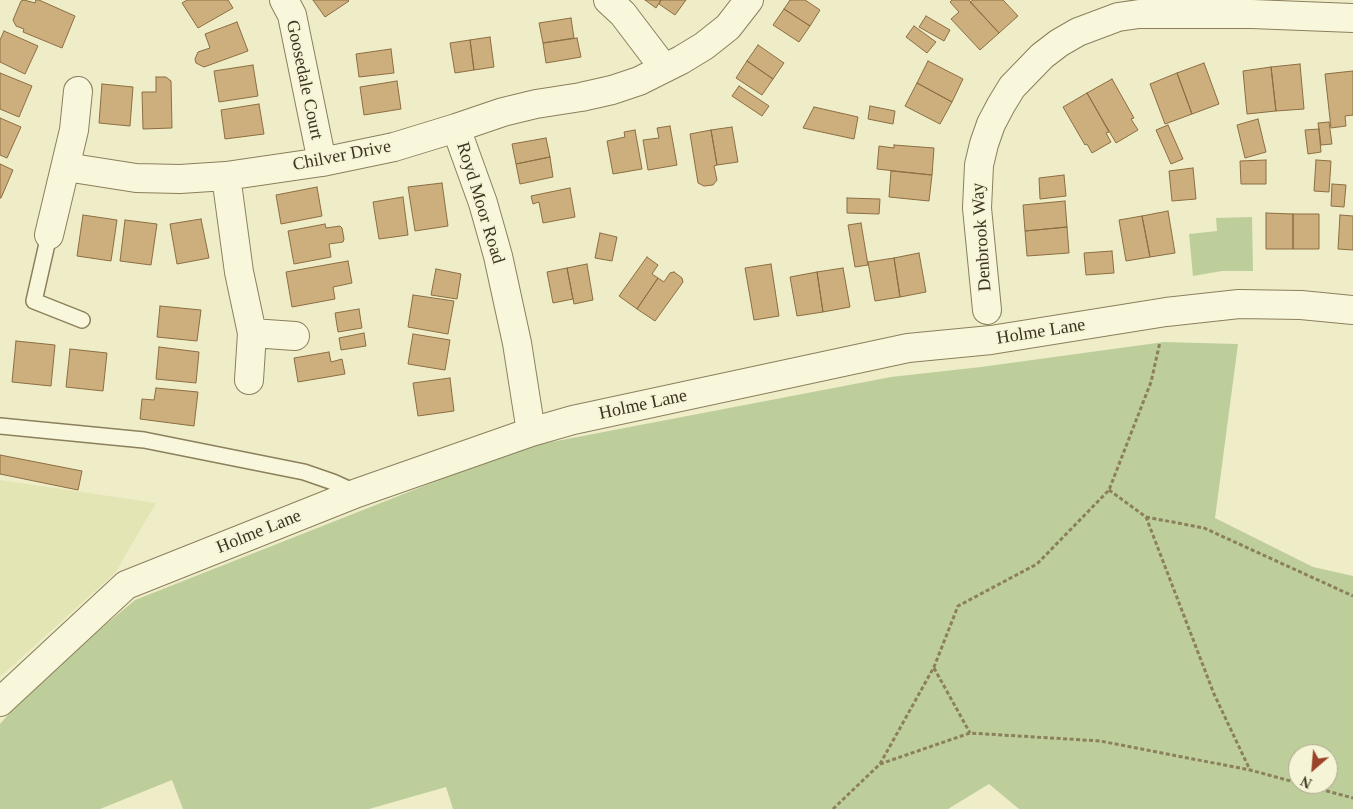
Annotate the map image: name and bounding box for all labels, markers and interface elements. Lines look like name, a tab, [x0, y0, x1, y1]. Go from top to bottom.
street label: Goosedale Court	[281, 18, 327, 142]
street label: Chilver Drive	[291, 136, 393, 176]
street label: Royd Moor Road	[451, 140, 509, 266]
street label: Denbrook Way	[967, 182, 997, 292]
street label: Holme Lane	[995, 314, 1087, 350]
street label: Holme Lane	[597, 385, 689, 425]
street label: Holme Lane	[213, 505, 305, 559]
north arrow	[1288, 744, 1338, 794]
text: N	[1299, 773, 1314, 791]

